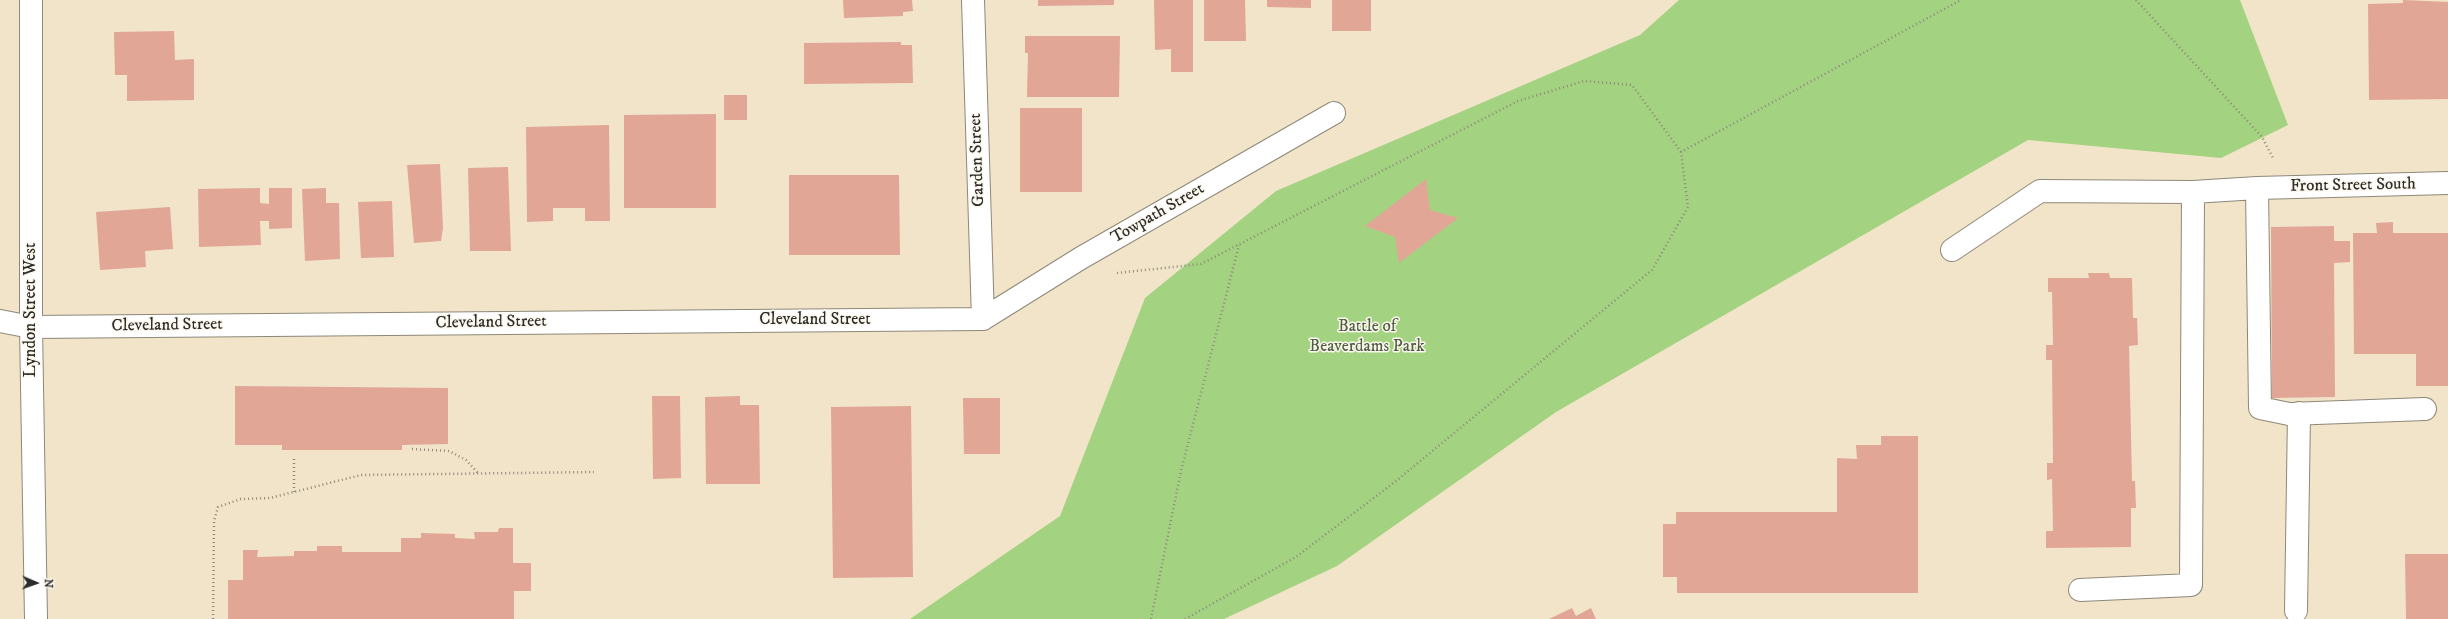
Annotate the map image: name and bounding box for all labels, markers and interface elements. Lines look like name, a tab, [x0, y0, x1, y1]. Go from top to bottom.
street label: Garden Street	[966, 113, 990, 207]
street label: Front Street South	[2290, 175, 2416, 197]
street label: Towpath Street	[1108, 179, 1208, 249]
street label: Lyndon Street West	[21, 243, 41, 377]
street label: Cleveland Street	[759, 310, 871, 330]
street label: Cleveland Street	[435, 312, 547, 334]
street label: Cleveland Street	[111, 315, 223, 337]
park label: Battle of Beaverdams Park	[1309, 317, 1425, 357]
north arrow	[16, 563, 56, 603]
text: N	[41, 579, 55, 588]

